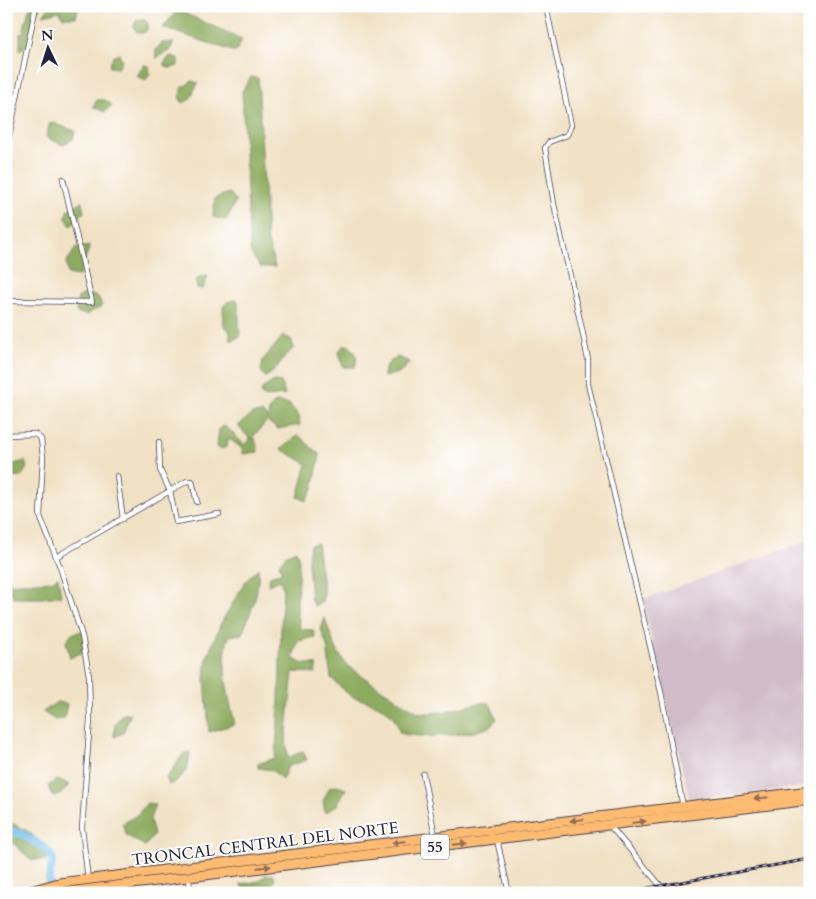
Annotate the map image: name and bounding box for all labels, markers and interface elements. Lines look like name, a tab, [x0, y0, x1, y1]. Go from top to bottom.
north arrow	[22, 22, 72, 72]
text: N	[40, 26, 54, 45]
one-way arrow	[753, 794, 769, 802]
one-way arrow	[569, 816, 585, 824]
street label: TRONCAL CENTRAL DEL NORTE	[130, 817, 400, 871]
one-way arrow	[631, 818, 647, 826]
road number: 55	[421, 834, 449, 860]
one-way arrow	[391, 838, 407, 846]
one-way arrow	[453, 840, 469, 848]
one-way arrow	[257, 862, 273, 870]

